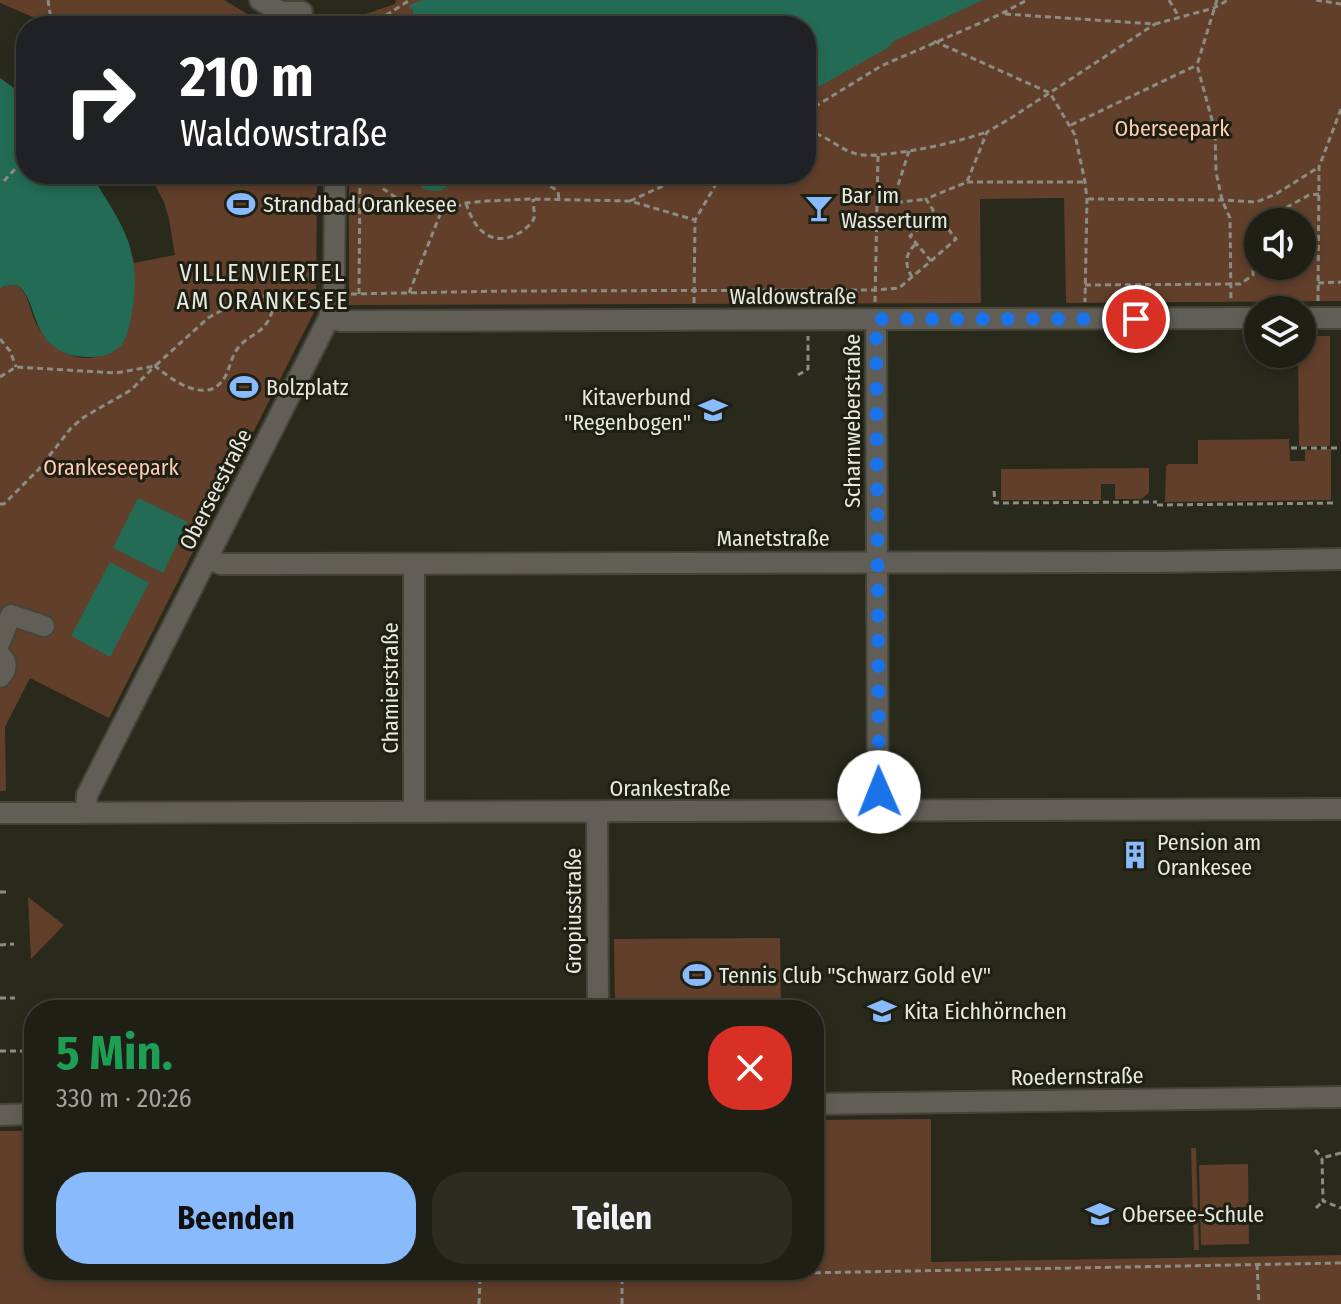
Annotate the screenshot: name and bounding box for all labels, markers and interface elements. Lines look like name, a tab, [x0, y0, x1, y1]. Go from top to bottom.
text: 210 m	[180, 44, 314, 111]
icon: right	[48, 48, 152, 152]
text: Waldowstraße	[180, 112, 388, 156]
park label: Oberseepark	[1114, 115, 1230, 142]
place label: Bar im Wasserturm	[841, 182, 948, 234]
sports icon: Strandbad Orankesee	[226, 189, 256, 219]
place label: Strandbad Orankesee	[263, 191, 457, 218]
bar icon: Bar im Wasserturm	[804, 193, 834, 223]
map controls	[1244, 208, 1316, 368]
button: sound	[1244, 208, 1316, 280]
district label: VILLENVIERTEL AM ORANKESEE	[177, 259, 349, 315]
street label: Waldowstraße	[730, 283, 856, 310]
pin	[1102, 285, 1170, 353]
button: layers	[1244, 296, 1316, 368]
icon: arrive	[1114, 297, 1158, 341]
street label: Scharnweberstraße	[839, 334, 866, 508]
sports icon: Bolzplatz	[229, 372, 259, 402]
place label: Bolzplatz	[266, 374, 349, 401]
place label: Kitaverbund "Regenbogen"	[564, 384, 691, 436]
school or university icon: Kitaverbund "Regenbogen"	[698, 395, 728, 425]
street label: Oberseestraße	[173, 424, 257, 554]
park label: Orankeseepark	[43, 454, 179, 481]
street label: Manetstraße	[716, 525, 830, 552]
street label: Chamierstraße	[377, 622, 404, 754]
position arrow	[837, 750, 921, 834]
street label: Orankestraße	[609, 775, 731, 802]
place label: Pension am Orankesee	[1157, 829, 1261, 881]
building icon: Pension am Orankesee	[1120, 840, 1150, 870]
street label: Gropiusstraße	[560, 848, 587, 974]
sports icon: Tennis Club "Schwarz Gold eV"	[682, 960, 712, 990]
place label: Tennis Club "Schwarz Gold eV"	[719, 962, 991, 989]
school or university icon: Kita Eichhörnchen	[867, 996, 897, 1026]
place label: Kita Eichhörnchen	[904, 998, 1067, 1025]
text: 5 Min.	[56, 1024, 173, 1082]
button: close	[708, 1026, 792, 1110]
street label: Roedernstraße	[1010, 1062, 1144, 1091]
text: 330 m · 20:26	[56, 1083, 192, 1114]
button: Beenden	[56, 1172, 416, 1264]
button: Teilen	[432, 1172, 792, 1264]
school or university icon: Obersee-Schule	[1085, 1199, 1115, 1229]
place label: Obersee-Schule	[1122, 1201, 1264, 1228]

